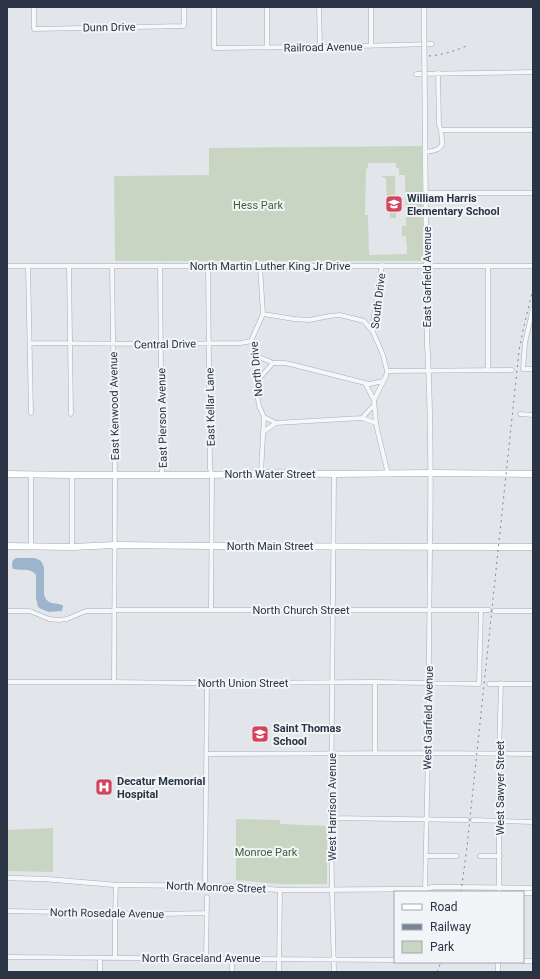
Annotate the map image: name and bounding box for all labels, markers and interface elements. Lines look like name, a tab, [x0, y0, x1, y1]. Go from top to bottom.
street label: Dunn Drive	[82, 21, 136, 34]
street label: Railroad Avenue	[283, 40, 363, 55]
place label: William Harris Elementary School	[407, 192, 500, 218]
school or university icon: William Harris Elementary School	[384, 194, 404, 214]
park label: Hess Park	[233, 199, 283, 212]
street label: East Garfield Avenue	[421, 226, 434, 327]
street label: North Martin Luther King Jr Drive	[190, 260, 350, 273]
street label: South Drive	[369, 272, 388, 330]
street label: Central Drive	[134, 337, 196, 352]
street label: North Drive	[248, 341, 265, 397]
street label: East Kenwood Avenue	[107, 351, 122, 460]
street label: East Pierson Avenue	[155, 368, 170, 468]
street label: East Kellar Lane	[203, 368, 218, 446]
street label: North Water Street	[225, 468, 316, 481]
street label: North Main Street	[227, 540, 314, 553]
street label: North Church Street	[253, 604, 350, 617]
street label: West Garfield Avenue	[421, 666, 436, 770]
street label: North Union Street	[198, 677, 289, 690]
place label: Saint Thomas School	[273, 722, 342, 748]
school or university icon: Saint Thomas School	[250, 724, 270, 744]
street label: West Sawyer Street	[494, 740, 507, 835]
street label: West Harrison Avenue	[326, 753, 339, 861]
place label: Decatur Memorial Hospital	[117, 775, 205, 801]
hospital icon: Decatur Memorial Hospital	[94, 777, 114, 797]
park label: Monroe Park	[235, 846, 298, 859]
street label: North Monroe Street	[166, 879, 267, 896]
legend	[394, 891, 524, 963]
text: Road	[430, 900, 458, 914]
street label: North Rosedale Avenue	[50, 906, 164, 921]
text: Railway	[430, 920, 471, 934]
text: Park	[430, 940, 455, 954]
street label: North Graceland Avenue	[142, 952, 261, 965]

